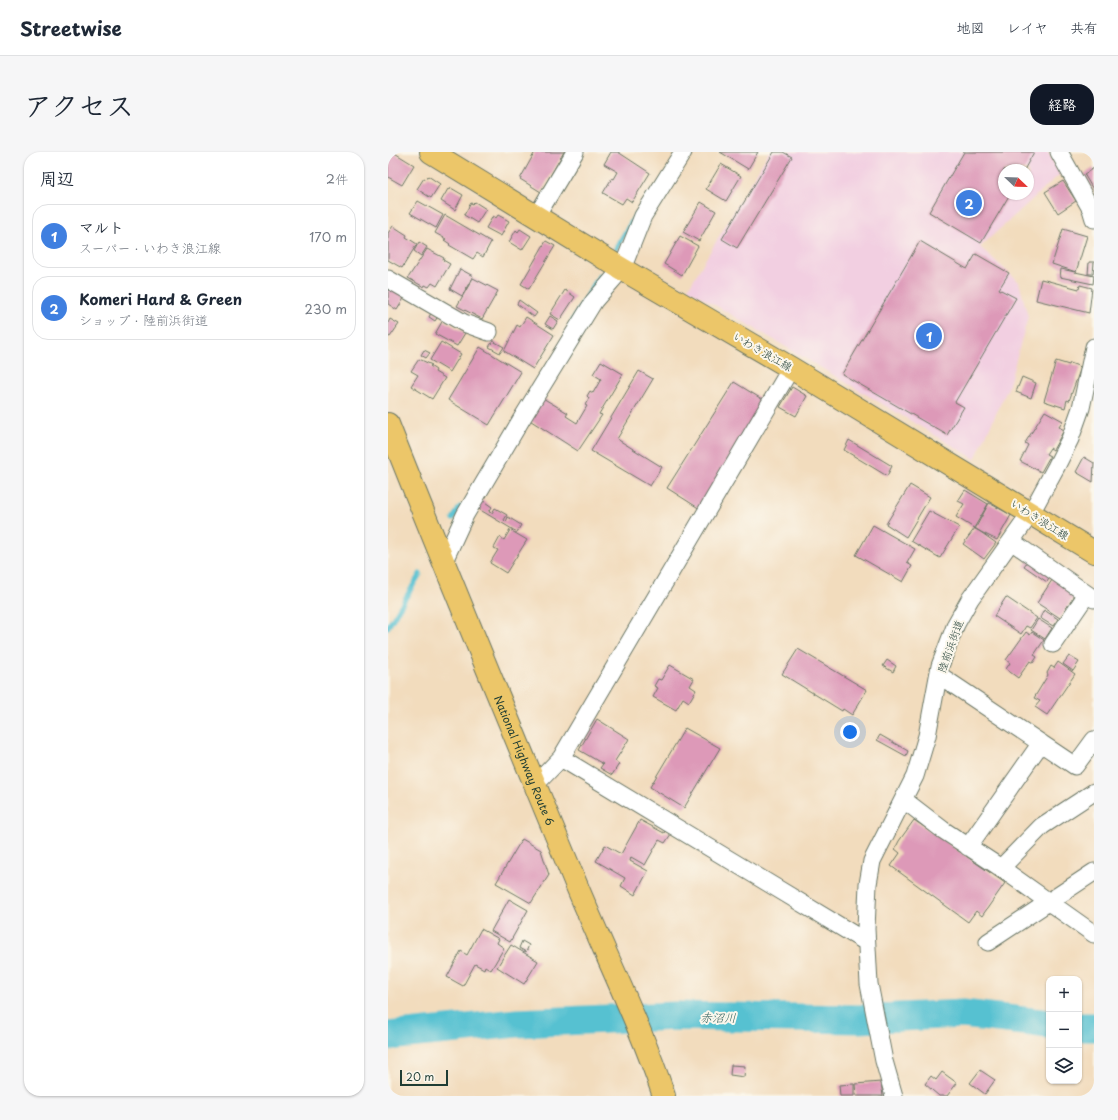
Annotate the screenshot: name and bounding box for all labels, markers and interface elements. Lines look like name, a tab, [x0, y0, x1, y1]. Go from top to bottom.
text: Streetwise	[20, 14, 122, 42]
text: 地図	[957, 17, 985, 38]
text: レイヤ	[1007, 17, 1048, 38]
text: 共有	[1070, 17, 1098, 38]
text: アクセス	[24, 83, 134, 126]
button: 経路	[1030, 84, 1094, 125]
north arrow	[998, 164, 1034, 200]
text: 周辺	[40, 165, 74, 191]
text: 2件	[326, 169, 348, 188]
pin: 2	[956, 188, 982, 218]
text: マルト	[79, 215, 124, 238]
text: 1	[51, 227, 57, 246]
text: 170 m	[309, 227, 347, 246]
text: スーパー · いわき浪江線	[79, 238, 221, 257]
text: Komeri Hard & Green	[79, 287, 242, 310]
text: 2	[49, 299, 59, 318]
text: 230 m	[305, 299, 347, 318]
text: ショップ · 陸前浜街道	[79, 310, 208, 329]
pin: 1	[916, 321, 942, 351]
street label: いわき浪江線	[730, 327, 796, 375]
street label: いわき浪江線	[1008, 494, 1072, 544]
street label: 陸前浜街道	[933, 617, 967, 675]
street label: National Highway Route 6	[490, 693, 559, 828]
your location	[840, 722, 860, 742]
map controls	[1046, 976, 1082, 1084]
button: +	[1046, 976, 1082, 1012]
water label: 赤沼川	[700, 1008, 736, 1026]
button: −	[1046, 1012, 1082, 1048]
button: layers	[1046, 1048, 1082, 1084]
scale bar	[400, 1068, 448, 1087]
text: 20 m	[406, 1068, 434, 1085]

